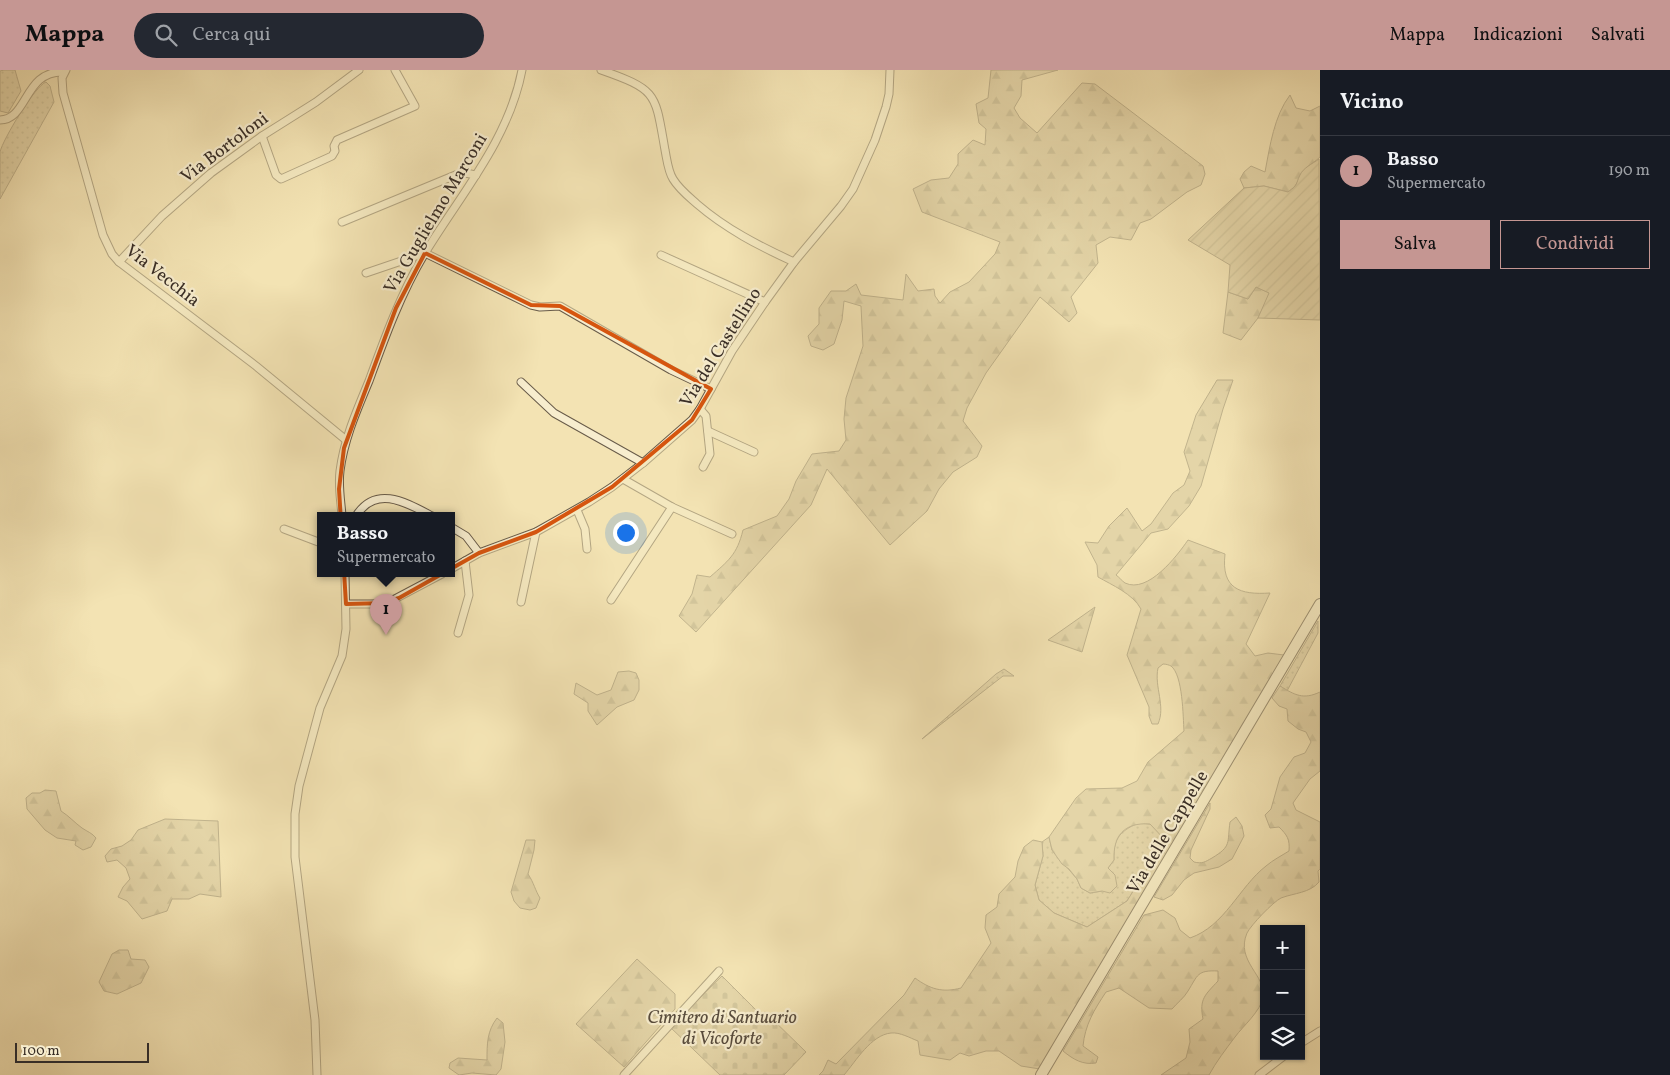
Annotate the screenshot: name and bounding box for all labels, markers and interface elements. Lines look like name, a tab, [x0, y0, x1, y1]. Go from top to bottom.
search box	[134, 13, 484, 58]
text: Mappa	[25, 18, 104, 52]
icon: search	[152, 21, 180, 49]
text: Cerca qui	[192, 22, 270, 48]
text: Mappa	[1390, 23, 1445, 48]
text: Indicazioni	[1473, 23, 1563, 48]
text: Salvati	[1591, 23, 1645, 48]
text: Vicino	[1340, 88, 1404, 117]
street label: Via Bortoloni	[176, 107, 274, 190]
street label: Via Guglielmo Marconi	[378, 129, 494, 299]
text: Basso	[1387, 147, 1439, 173]
text: 1	[1353, 160, 1359, 182]
text: 190 m	[1608, 160, 1650, 182]
text: Supermercato	[1387, 173, 1486, 195]
button: Salva	[1340, 220, 1490, 269]
button: Condividi	[1500, 220, 1650, 269]
street label: Via Vecchia	[119, 239, 205, 313]
street label: Via del Castellino	[674, 283, 768, 412]
popup	[317, 512, 455, 577]
your location	[613, 520, 639, 546]
text: Basso	[337, 521, 388, 547]
text: Supermercato	[337, 547, 435, 569]
pin: 1	[370, 594, 402, 635]
street label: Via delle Cappelle	[1121, 766, 1215, 899]
map controls	[1260, 925, 1305, 1060]
button: +	[1260, 925, 1305, 970]
button: −	[1260, 970, 1305, 1015]
park label: Cimitero di Santuario di Vicoforte	[647, 1006, 797, 1052]
button: layers	[1260, 1015, 1305, 1060]
scale bar	[15, 1040, 149, 1063]
text: 100 m	[22, 1042, 60, 1061]

